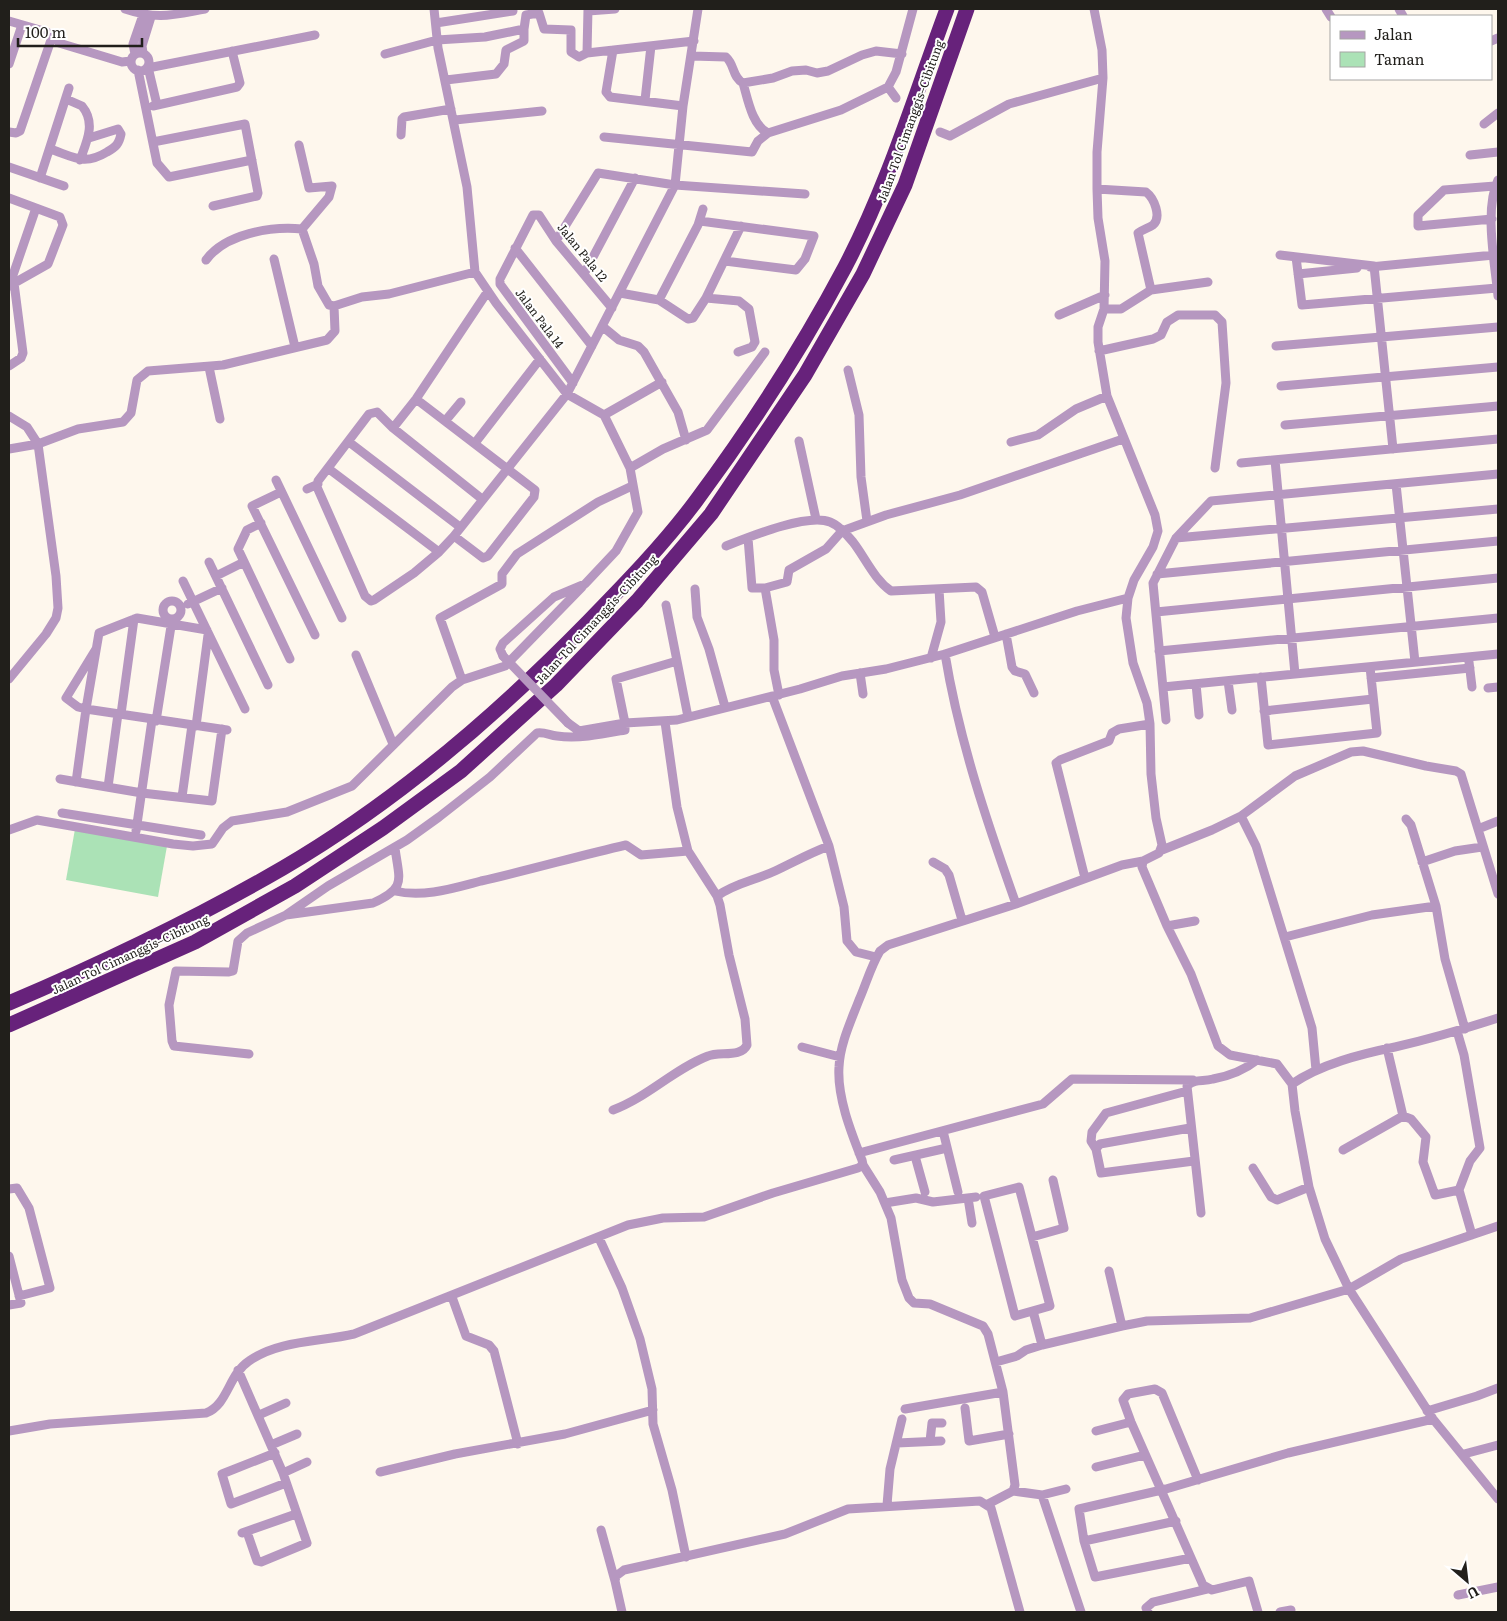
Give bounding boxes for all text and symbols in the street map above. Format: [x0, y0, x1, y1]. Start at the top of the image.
scale bar [18, 15, 141, 47]
legend [1330, 15, 1492, 80]
text: 100 m [25, 20, 66, 43]
text: Jalan [1374, 22, 1413, 45]
street label: Jalan Tol Cimanggis–Cibitung [872, 37, 948, 205]
text: Taman [1374, 47, 1424, 70]
street label: Jalan Pala 12 [554, 219, 612, 285]
street label: Jalan Pala 14 [511, 284, 569, 352]
street label: Jalan Tol Cimanggis–Cibitung [531, 550, 661, 688]
street label: Jalan Tol Cimanggis–Cibitung [48, 909, 212, 998]
north arrow [1442, 1556, 1492, 1606]
text: U [1464, 1582, 1483, 1605]

